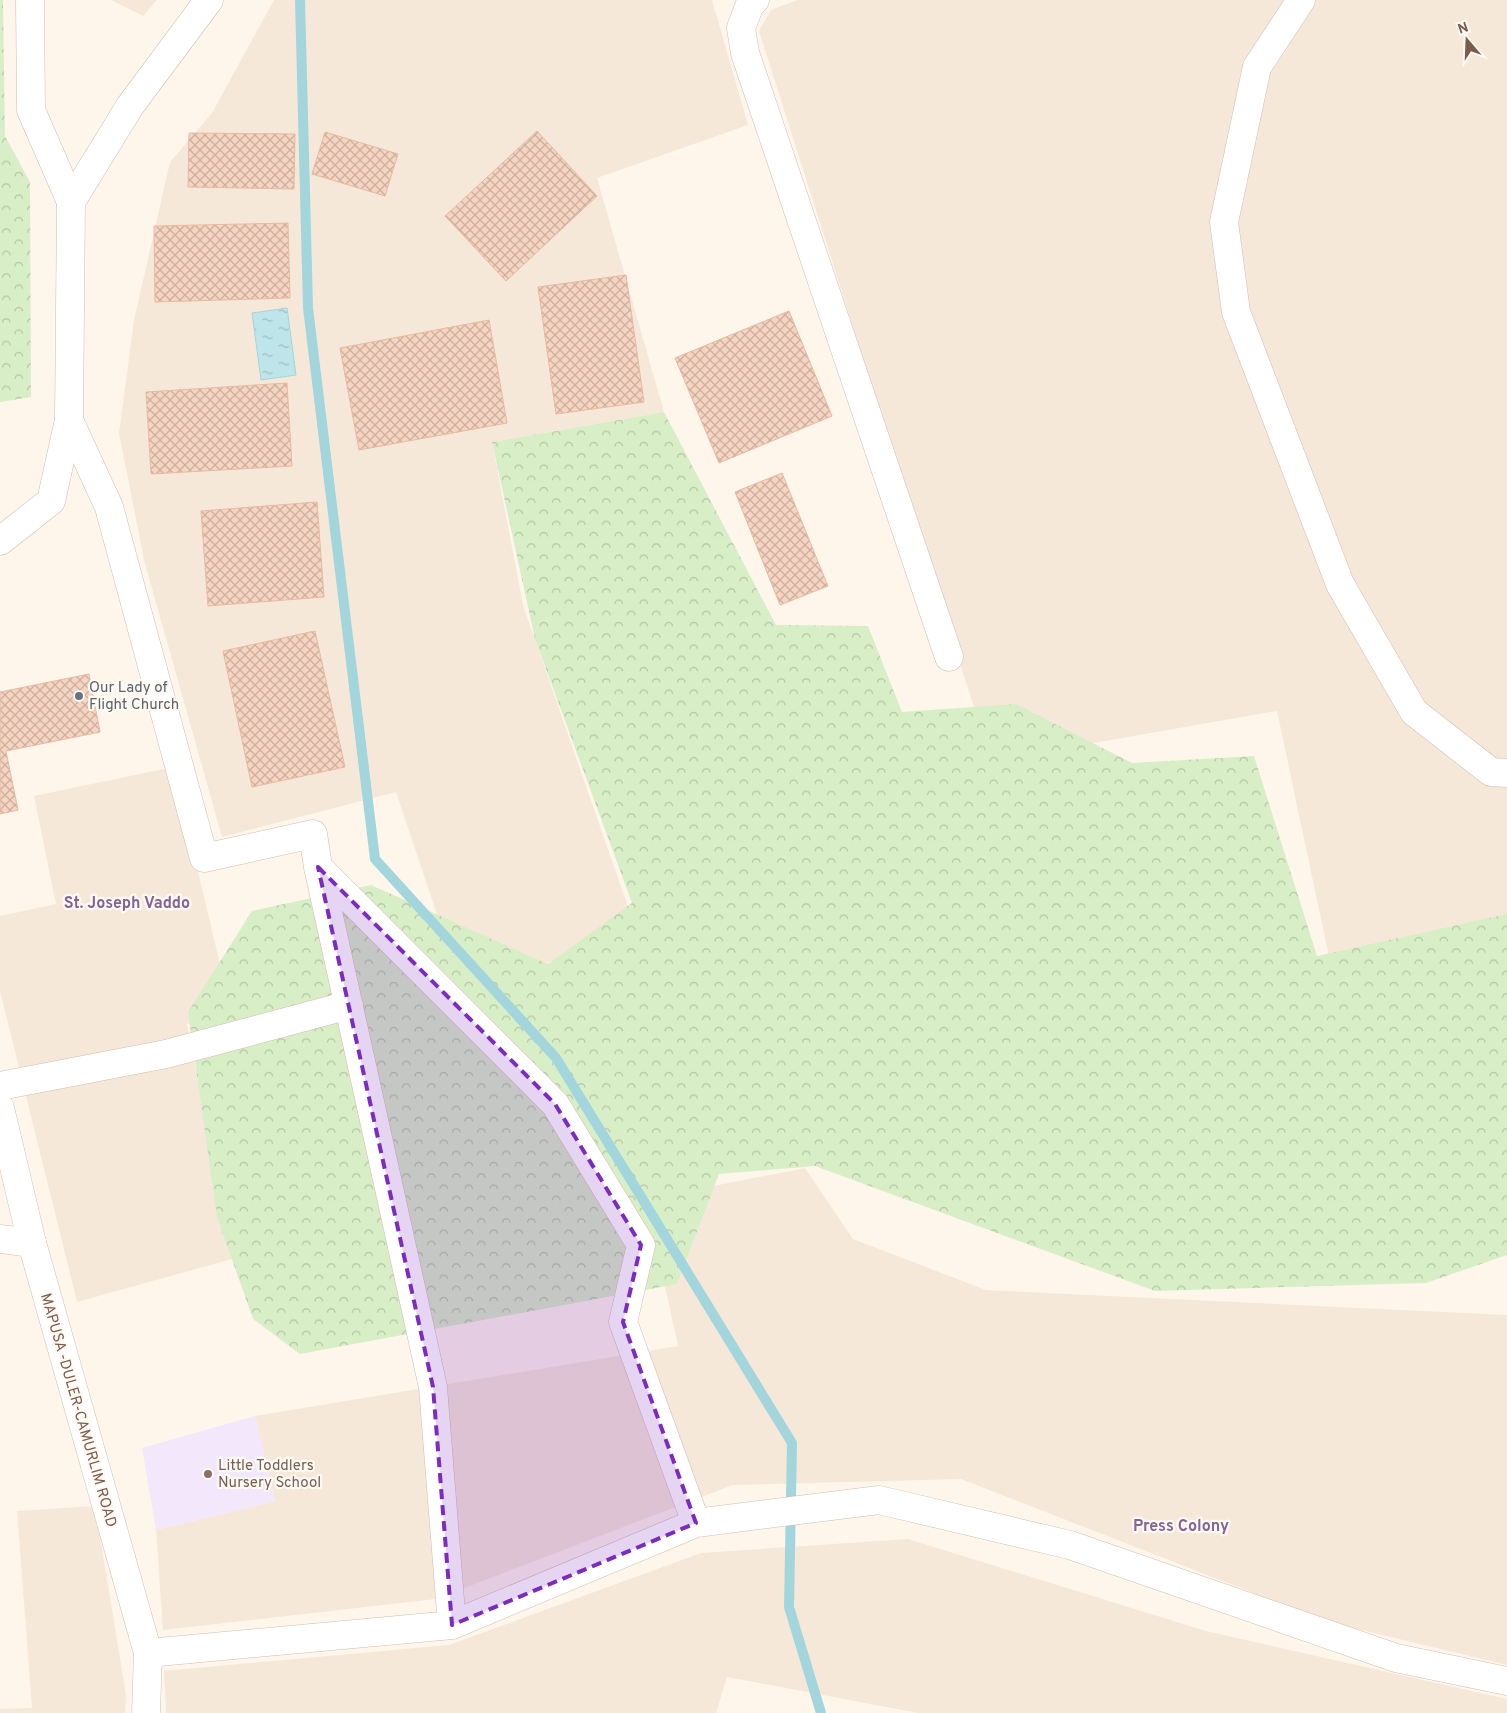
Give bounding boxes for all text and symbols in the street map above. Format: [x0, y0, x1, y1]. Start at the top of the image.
north arrow [1442, 15, 1492, 65]
text: N [1456, 19, 1471, 39]
place label: Our Lady of Flight Church [89, 679, 179, 715]
marker: Our Lady of Flight Church [73, 690, 85, 702]
district label: St. Joseph Vaddo [64, 894, 190, 914]
street label: MAPUSA -DULER-CAMURLIM ROAD [35, 1291, 120, 1530]
place label: Little Toddlers Nursery School [218, 1457, 321, 1493]
marker: Little Toddlers Nursery School [202, 1468, 214, 1480]
district label: Press Colony [1133, 1517, 1229, 1537]

